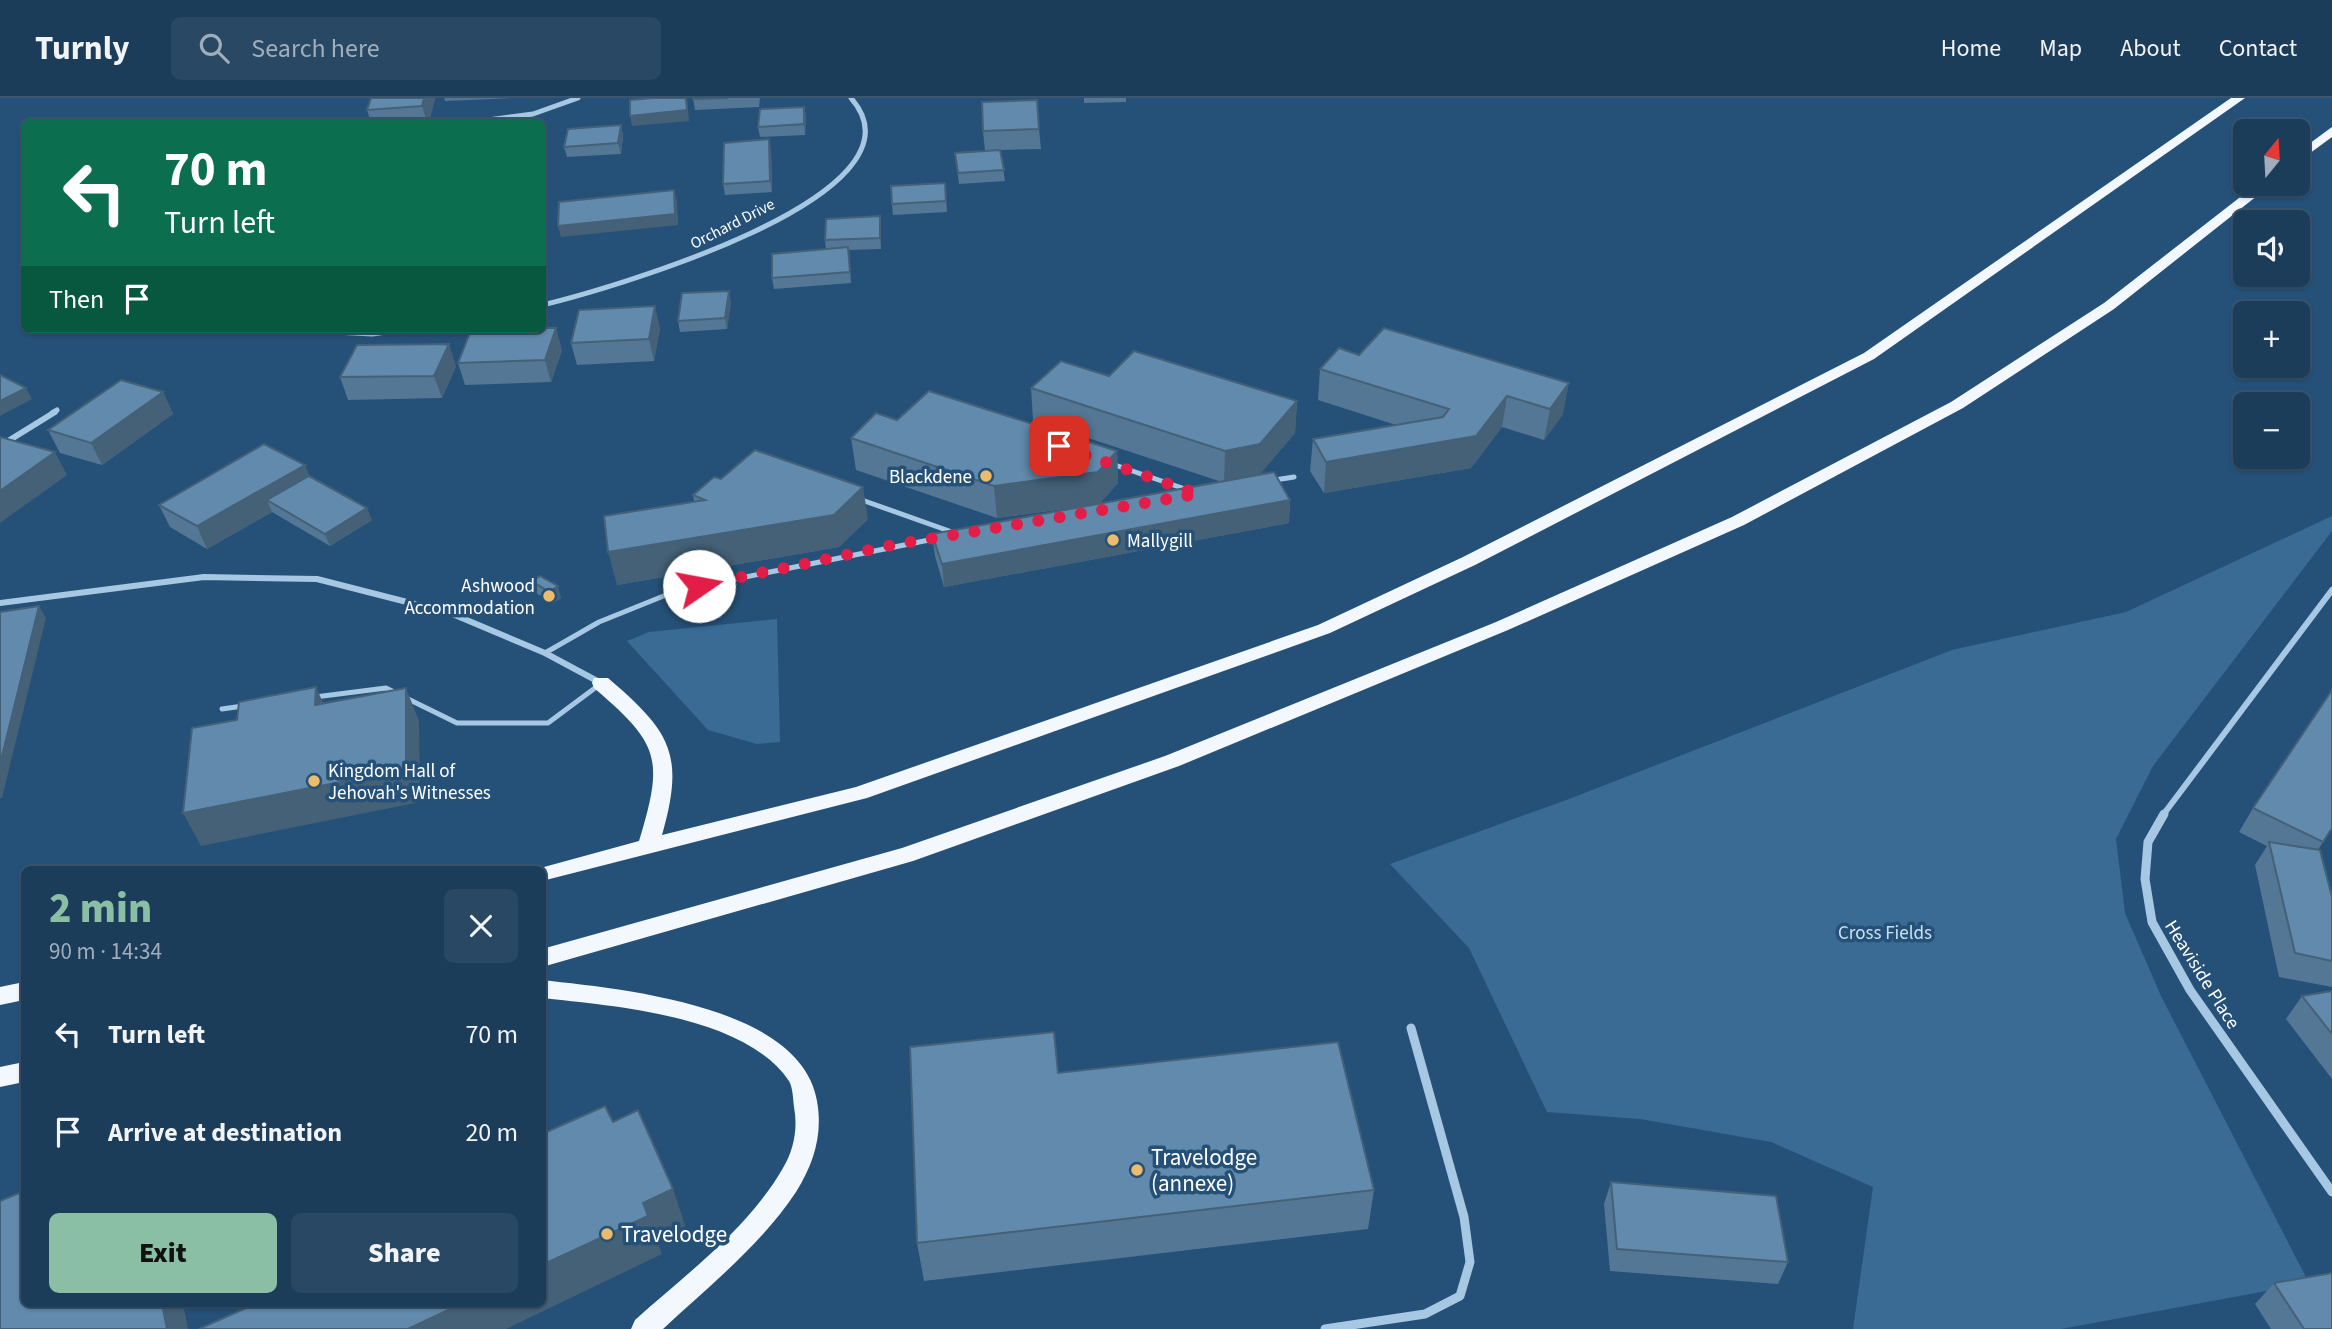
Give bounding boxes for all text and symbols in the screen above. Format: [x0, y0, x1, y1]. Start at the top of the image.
search box [171, 17, 661, 80]
text: Turnly [35, 25, 129, 72]
icon: search [195, 29, 233, 67]
text: Search here [251, 30, 380, 67]
text: Home [1941, 31, 2001, 66]
text: Map [2039, 31, 2082, 66]
text: About [2120, 31, 2181, 66]
text: Contact [2219, 31, 2297, 66]
north arrow [2233, 119, 2310, 196]
map controls [2233, 119, 2310, 469]
text: 70 m [164, 135, 268, 205]
icon: left [49, 147, 140, 238]
street label: Orchard Drive [686, 193, 779, 255]
text: Turn left [164, 200, 275, 246]
button: sound [2233, 210, 2310, 287]
icon: arrive [118, 280, 156, 318]
text: Then [49, 281, 104, 318]
button: + [2233, 301, 2310, 378]
button: − [2233, 392, 2310, 469]
pin [1029, 416, 1089, 476]
icon: arrive [1040, 427, 1078, 465]
place label: Blackdene [889, 464, 972, 491]
marker: Blackdene [978, 468, 994, 484]
place label: Mallygill [1127, 528, 1193, 555]
marker: Mallygill [1105, 532, 1121, 548]
position arrow [662, 549, 736, 623]
place label: Ashwood Accommodation [404, 573, 535, 622]
marker: Ashwood Accommodation [541, 588, 557, 604]
place label: Kingdom Hall of Jehovah's Witnesses [328, 758, 491, 807]
marker: Kingdom Hall of Jehovah's Witnesses [306, 773, 322, 789]
text: 2 min [49, 879, 152, 939]
button: close [444, 889, 518, 963]
street label: Heaviside Place [2157, 915, 2246, 1035]
park label: Cross Fields [1838, 920, 1932, 947]
text: 90 m · 14:34 [49, 935, 162, 968]
icon: left [49, 1015, 87, 1053]
text: Turn left [108, 1016, 205, 1053]
text: 70 m [465, 1016, 518, 1053]
icon: arrive [49, 1113, 87, 1151]
text: Arrive at destination [108, 1114, 342, 1151]
text: 20 m [465, 1114, 518, 1151]
place label: Travelodge (annexe) [1151, 1141, 1257, 1200]
marker: Travelodge (annexe) [1129, 1162, 1145, 1178]
button: Exit [49, 1213, 277, 1293]
button: Share [291, 1213, 518, 1293]
place label: Travelodge [621, 1218, 727, 1251]
marker: Travelodge [599, 1226, 615, 1242]

